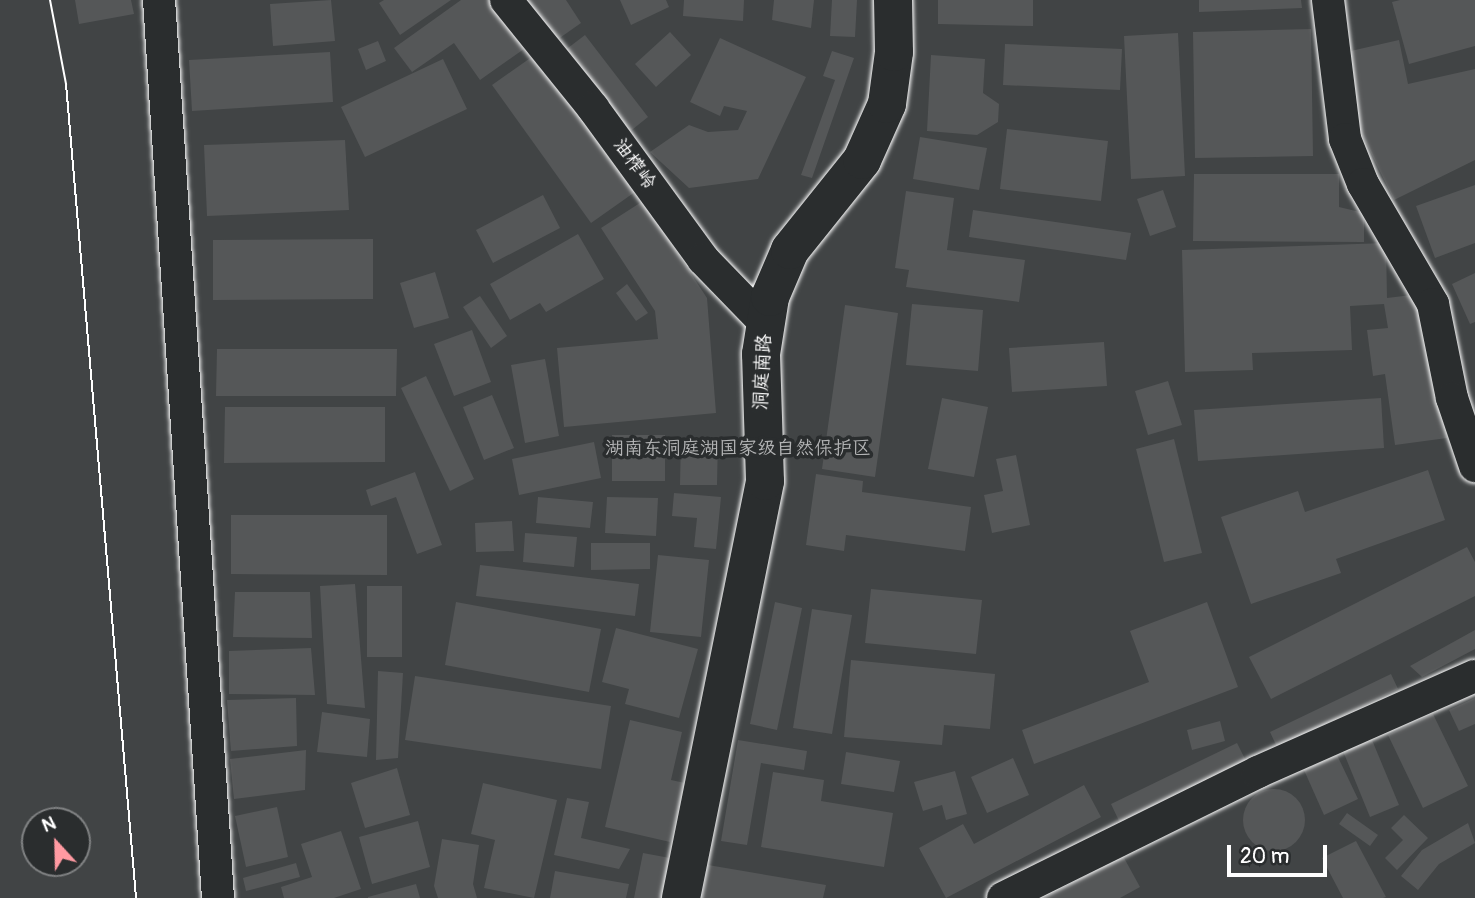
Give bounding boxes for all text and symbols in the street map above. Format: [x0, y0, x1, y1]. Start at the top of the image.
street label: 油榨岭 [608, 134, 660, 194]
street label: 洞庭南路 [750, 333, 776, 411]
park label: 湖南东洞庭湖国家级自然保护区 [605, 438, 871, 460]
north arrow [21, 807, 91, 877]
text: N [38, 811, 59, 838]
scale bar [1230, 832, 1330, 876]
text: 20 m [1240, 843, 1289, 870]

